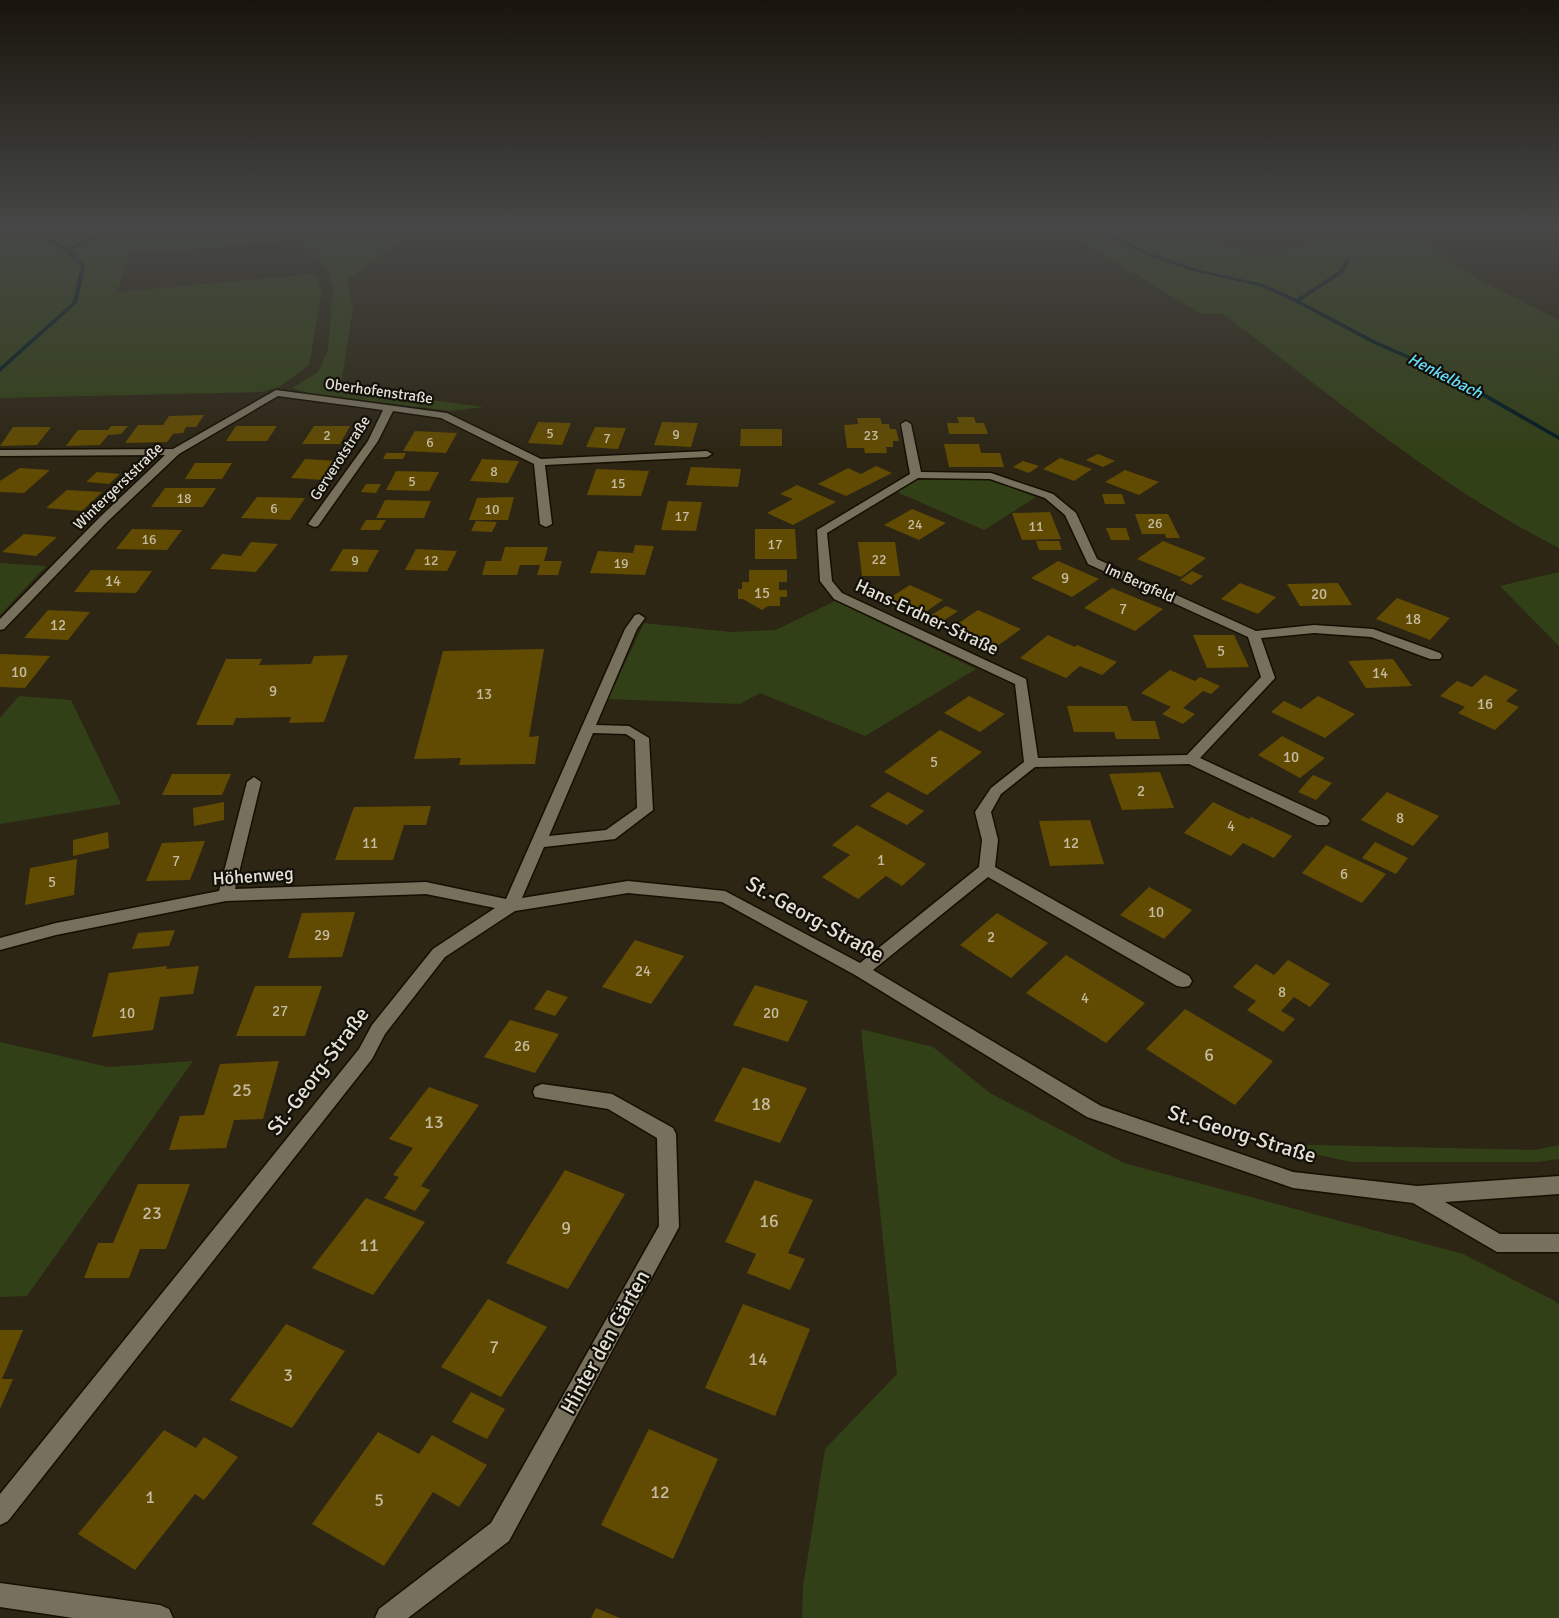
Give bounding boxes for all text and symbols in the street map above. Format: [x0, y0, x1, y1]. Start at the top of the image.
water label: Henkelbach [1405, 349, 1487, 404]
street label: Oberhofenstraße [324, 375, 434, 407]
street label: Gerverotstraße [306, 412, 374, 504]
house number: 5 [546, 425, 554, 442]
house number: 9 [672, 426, 680, 443]
house number: 2 [323, 427, 331, 444]
house number: 23 [863, 427, 879, 444]
house number: 7 [603, 430, 611, 447]
house number: 6 [426, 434, 434, 451]
street label: Wintergerststraße [69, 439, 167, 533]
house number: 8 [490, 463, 498, 480]
house number: 5 [408, 473, 416, 490]
house number: 15 [610, 475, 626, 492]
house number: 18 [176, 490, 192, 507]
house number: 6 [270, 500, 278, 517]
house number: 10 [484, 501, 500, 518]
house number: 17 [674, 508, 690, 525]
house number: 26 [1147, 515, 1163, 532]
house number: 24 [907, 516, 923, 533]
house number: 11 [1028, 518, 1044, 535]
house number: 16 [141, 531, 157, 548]
house number: 17 [767, 536, 783, 553]
house number: 22 [871, 551, 887, 568]
house number: 9 [351, 552, 359, 569]
house number: 12 [423, 552, 439, 569]
house number: 19 [613, 555, 629, 572]
street label: Im Bergfeld [1102, 560, 1178, 606]
house number: 9 [1061, 569, 1069, 587]
house number: 14 [105, 572, 121, 590]
street label: Hans-Erdner-Straße [852, 574, 1002, 660]
house number: 15 [754, 584, 770, 602]
house number: 20 [1311, 585, 1327, 603]
house number: 7 [1119, 600, 1127, 618]
house number: 18 [1405, 610, 1421, 628]
house number: 12 [50, 616, 66, 634]
house number: 5 [1217, 642, 1225, 660]
house number: 10 [11, 663, 27, 681]
house number: 14 [1372, 664, 1388, 682]
house number: 9 [269, 682, 277, 700]
house number: 13 [476, 685, 492, 703]
house number: 16 [1477, 695, 1493, 713]
house number: 10 [1283, 748, 1299, 766]
house number: 5 [930, 753, 938, 771]
house number: 2 [1137, 782, 1145, 800]
house number: 8 [1396, 809, 1404, 827]
house number: 4 [1227, 817, 1235, 835]
house number: 11 [362, 834, 378, 852]
house number: 12 [1063, 834, 1079, 852]
house number: 1 [877, 851, 885, 869]
house number: 7 [172, 852, 180, 870]
street label: Höhenweg [212, 862, 294, 890]
house number: 6 [1340, 865, 1348, 883]
street label: St.-Georg-Straße [741, 870, 889, 968]
house number: 5 [48, 873, 56, 891]
house number: 10 [1148, 903, 1164, 921]
house number: 29 [314, 926, 330, 944]
house number: 2 [987, 928, 995, 946]
house number: 24 [635, 962, 651, 980]
house number: 8 [1278, 983, 1286, 1001]
house number: 4 [1081, 989, 1089, 1007]
street label: St.-Georg-Straße [261, 1002, 375, 1140]
house number: 27 [272, 1002, 288, 1020]
house number: 10 [119, 1004, 135, 1022]
house number: 20 [763, 1004, 779, 1022]
house number: 26 [514, 1037, 530, 1055]
house number: 6 [1204, 1044, 1214, 1066]
house number: 25 [232, 1079, 252, 1101]
house number: 18 [751, 1093, 771, 1115]
street label: St.-Georg-Straße [1165, 1099, 1319, 1169]
house number: 13 [424, 1111, 444, 1133]
house number: 23 [142, 1202, 162, 1224]
house number: 16 [759, 1210, 779, 1232]
house number: 9 [561, 1217, 571, 1239]
house number: 11 [359, 1234, 379, 1256]
street label: Hinter den Gärten [555, 1266, 655, 1418]
house number: 7 [489, 1336, 499, 1358]
house number: 14 [748, 1348, 768, 1370]
house number: 3 [283, 1364, 293, 1386]
house number: 12 [650, 1481, 670, 1503]
house number: 1 [145, 1486, 155, 1508]
house number: 5 [374, 1489, 384, 1511]

